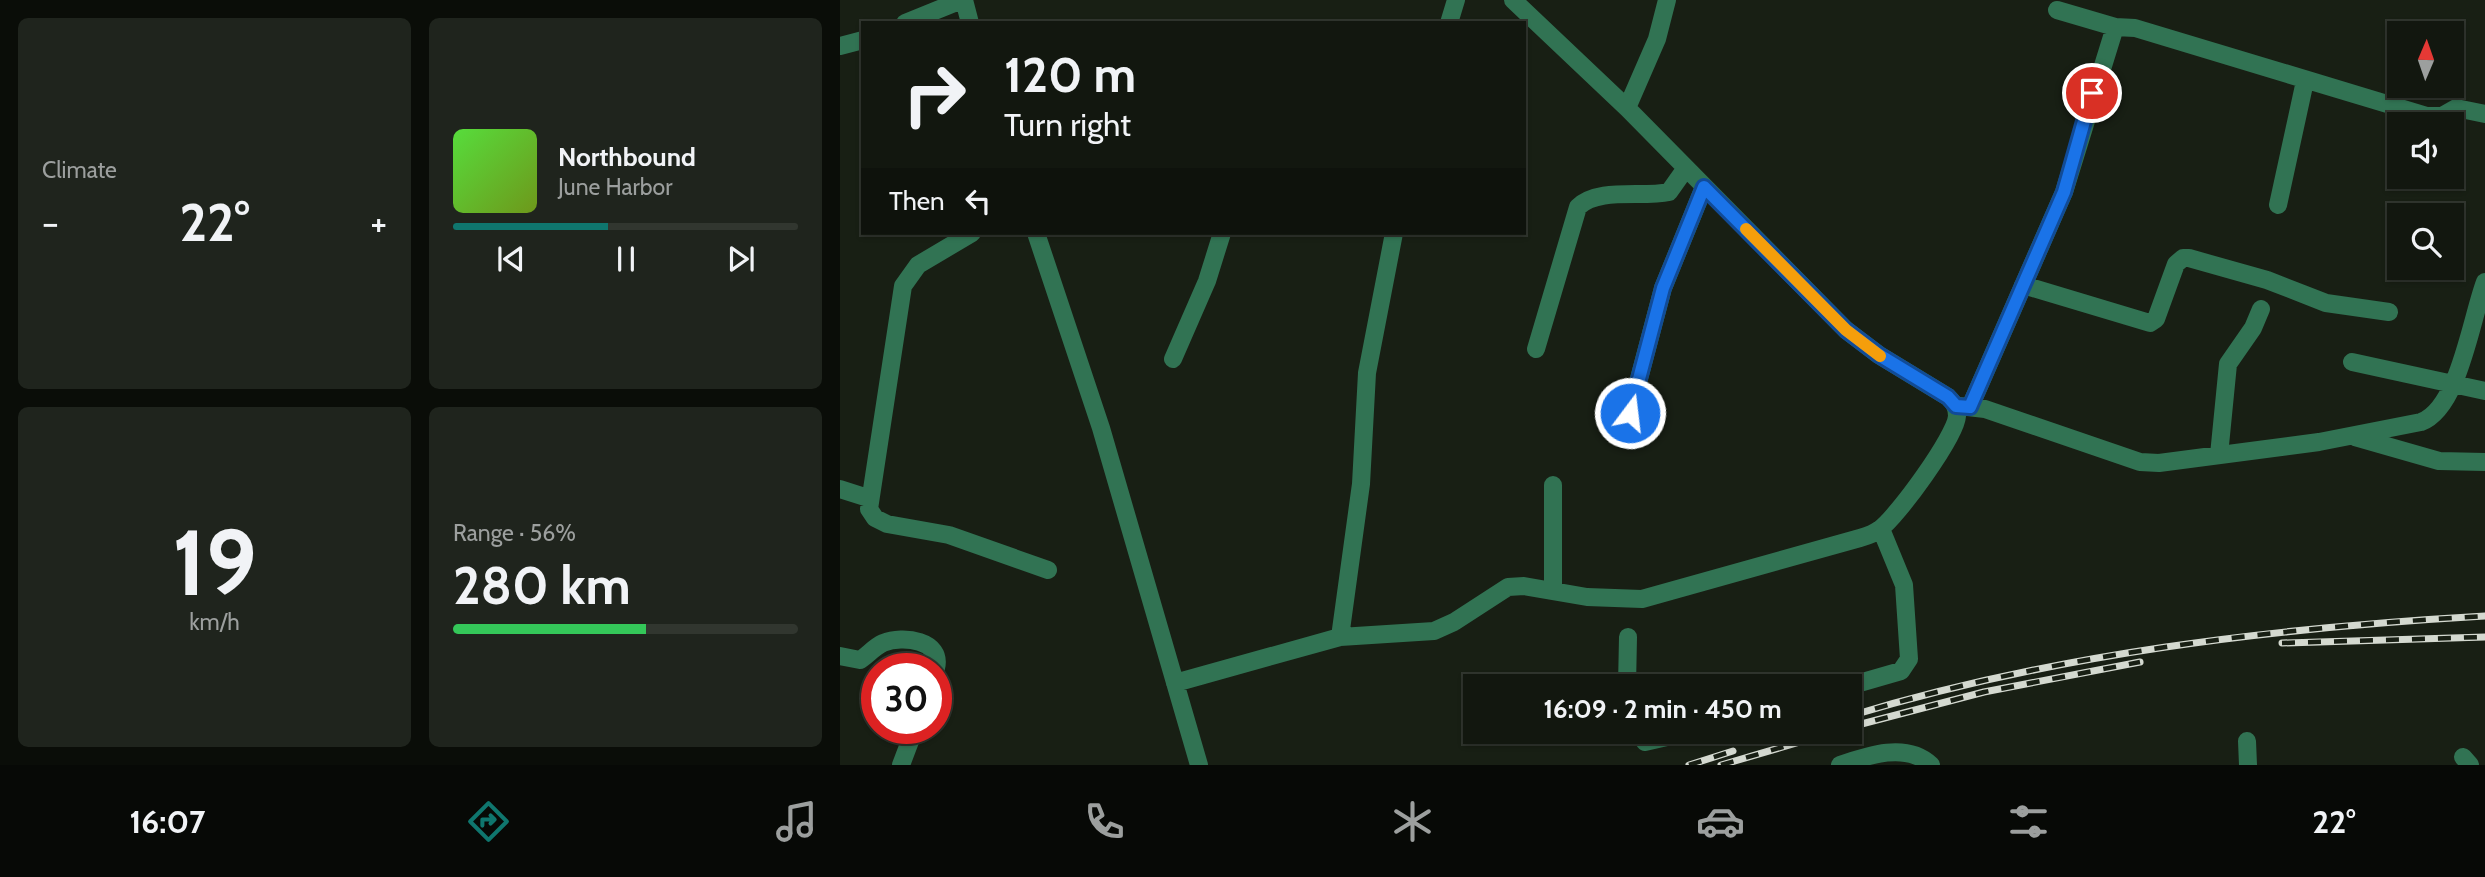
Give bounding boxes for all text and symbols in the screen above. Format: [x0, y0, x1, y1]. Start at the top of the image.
north arrow [2387, 21, 2464, 98]
map controls [2387, 21, 2464, 280]
text: 120 m [1004, 45, 1136, 104]
icon: right [889, 49, 980, 140]
pin [2062, 63, 2122, 123]
icon: arrive [2073, 74, 2111, 112]
text: Turn right [1004, 105, 1131, 144]
button: sound [2387, 112, 2464, 189]
text: Northbound [558, 141, 696, 173]
text: Climate [42, 156, 117, 184]
text: June Harbor [558, 173, 672, 201]
icon: left [959, 182, 997, 220]
text: Then [889, 185, 945, 217]
text: 22° [179, 191, 250, 254]
text: − [42, 199, 59, 246]
text: + [370, 199, 387, 246]
button: search [2387, 203, 2464, 280]
icon: previous [492, 240, 530, 278]
icon: pause [607, 240, 645, 278]
icon: next [722, 240, 760, 278]
position arrow [1593, 376, 1667, 450]
text: 19 [172, 507, 257, 618]
text: Range · 56% [453, 519, 576, 547]
text: 280 km [453, 554, 631, 617]
text: km/h [189, 608, 240, 636]
speed limit sign: 30 [861, 653, 952, 744]
text: 16:09 · 2 min · 450 m [1543, 693, 1782, 725]
icon: directions [464, 797, 513, 846]
icon: music [772, 797, 821, 846]
icon: phone [1080, 797, 1129, 846]
icon: climate [1388, 797, 1437, 846]
icon: car [1696, 797, 1745, 846]
icon: filters [2004, 797, 2053, 846]
text: 16:07 [130, 802, 205, 841]
text: 22° [2312, 802, 2355, 841]

